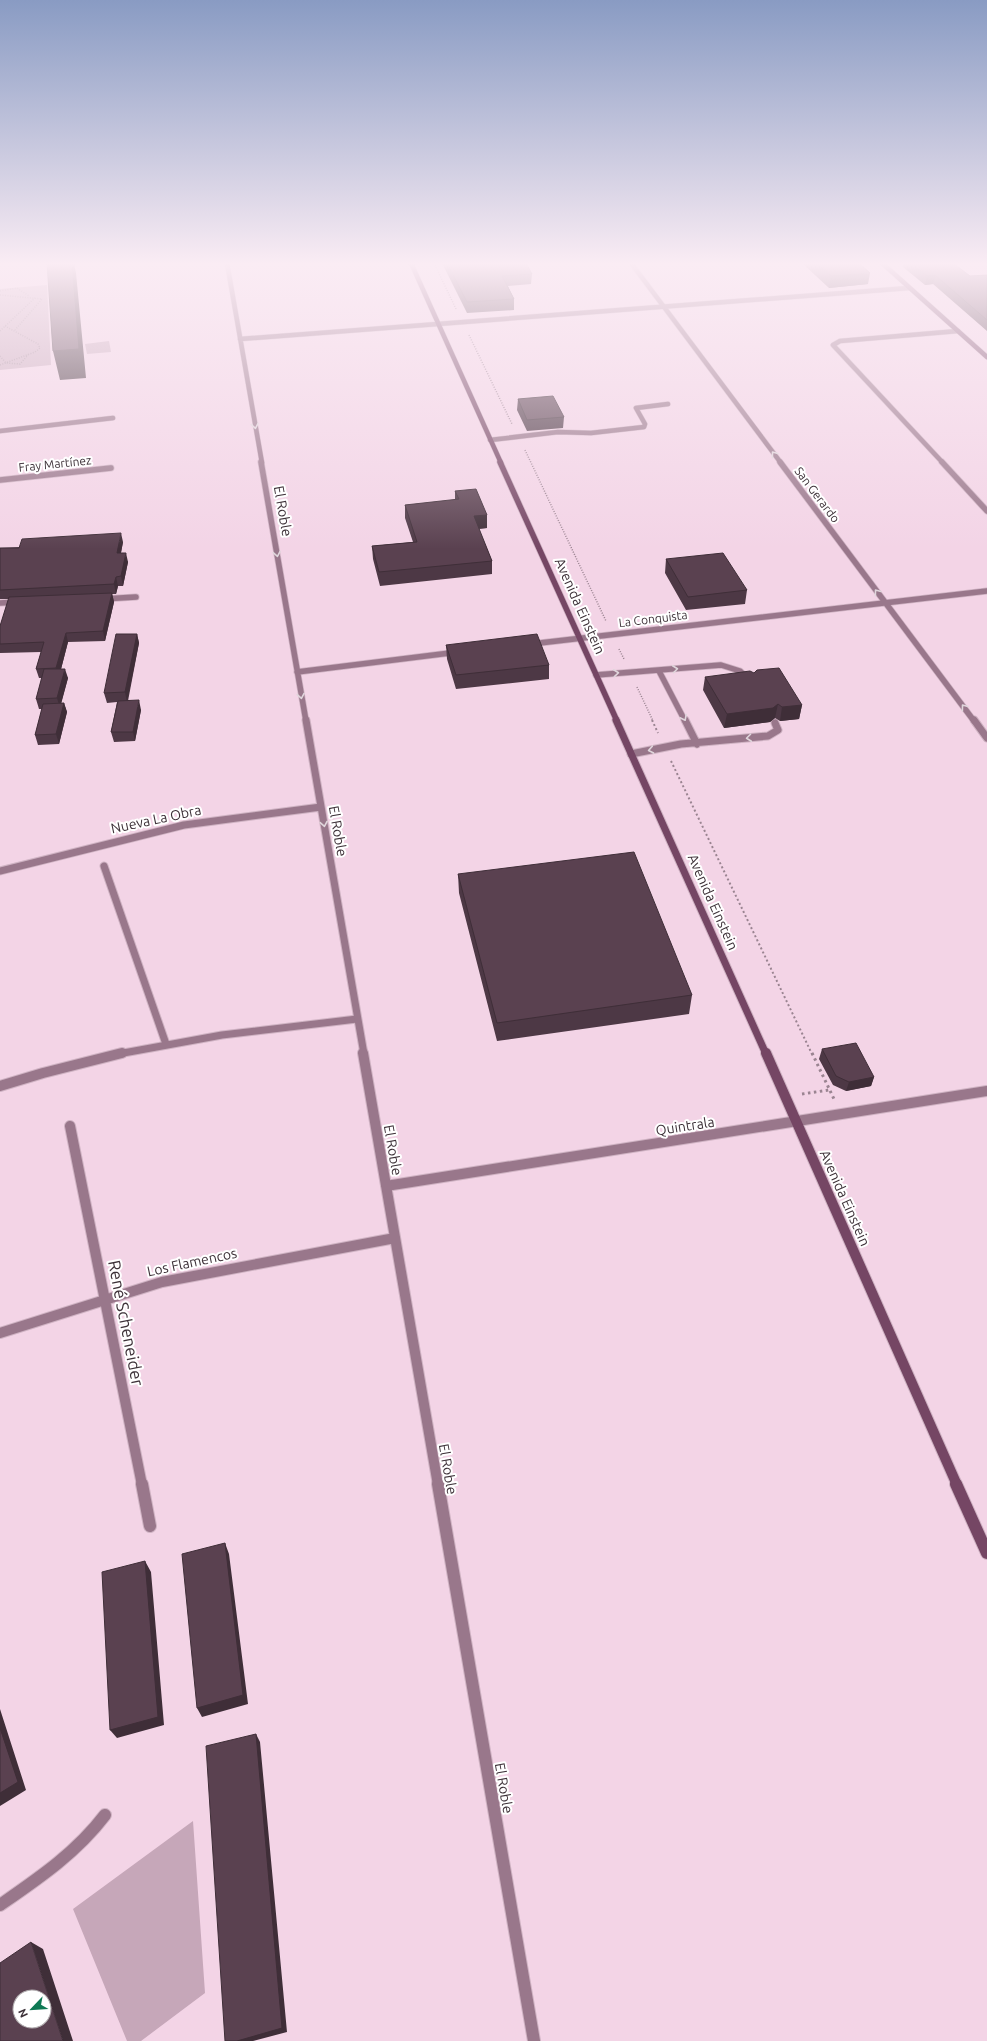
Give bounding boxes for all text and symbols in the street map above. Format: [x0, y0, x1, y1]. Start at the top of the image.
one-way arrow [250, 423, 259, 429]
one-way arrow [772, 452, 779, 459]
street label: Fray Martínez [18, 453, 92, 474]
street label: San Gerardo [792, 464, 842, 525]
street label: El Roble [271, 484, 295, 538]
one-way arrow [272, 551, 281, 557]
street label: Avenida Einstein [552, 556, 608, 656]
one-way arrow [874, 589, 882, 596]
street label: La Conquista [618, 608, 688, 629]
one-way arrow [672, 665, 678, 674]
one-way arrow [613, 668, 619, 677]
one-way arrow [297, 693, 305, 699]
one-way arrow [961, 705, 968, 712]
one-way arrow [679, 714, 686, 721]
one-way arrow [746, 733, 752, 742]
one-way arrow [648, 745, 654, 753]
street label: Nueva La Obra [109, 802, 203, 836]
street label: El Roble [326, 804, 350, 858]
one-way arrow [319, 821, 328, 827]
street label: Avenida Einstein [685, 852, 741, 952]
street label: Quintrala [655, 1113, 715, 1139]
street label: El Roble [381, 1123, 405, 1177]
street label: Avenida Einstein [817, 1148, 873, 1248]
street label: Los Flamencos [146, 1245, 238, 1279]
street label: René Scheneider [105, 1258, 148, 1388]
street label: El Roble [436, 1442, 460, 1496]
street label: El Roble [492, 1761, 516, 1815]
north arrow [12, 1989, 52, 2029]
text: N [16, 2007, 30, 2019]

